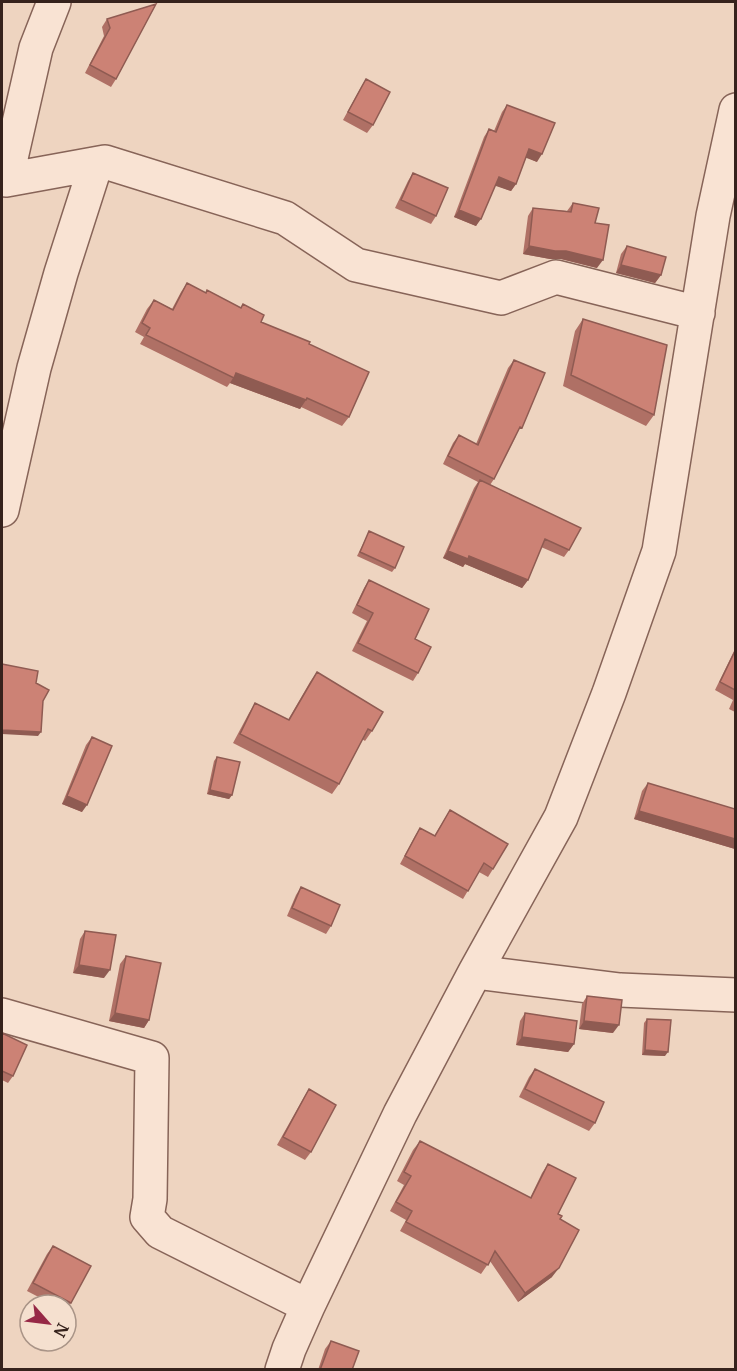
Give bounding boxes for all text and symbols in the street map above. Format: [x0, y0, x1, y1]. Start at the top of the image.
north arrow [18, 1293, 78, 1353]
text: N [49, 1320, 73, 1341]

